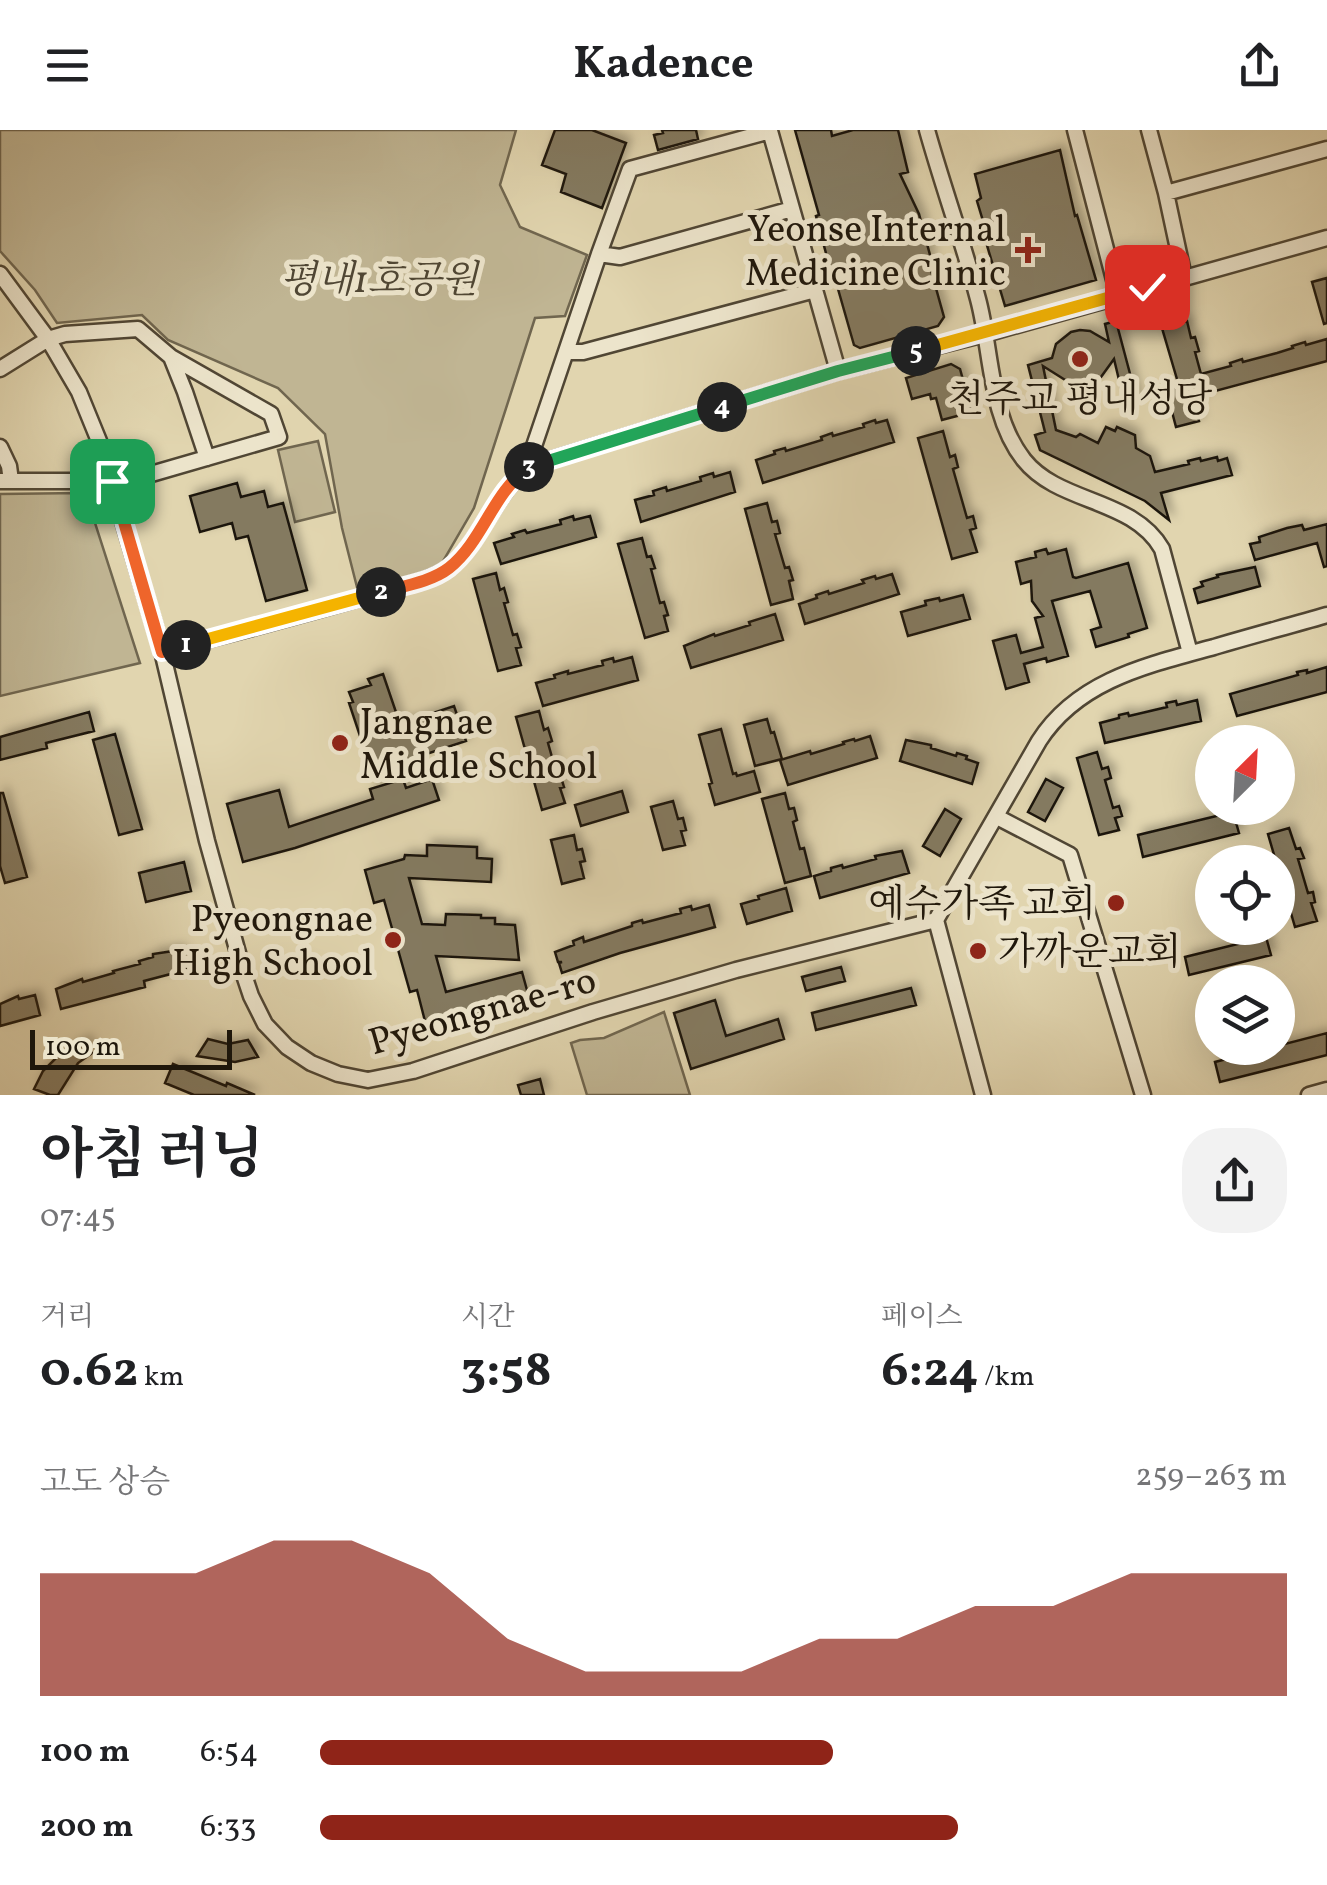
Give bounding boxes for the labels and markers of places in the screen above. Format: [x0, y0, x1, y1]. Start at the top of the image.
place label: Yeonse Internal Medicine Clinic [745, 205, 1006, 302]
marker: Yeonse Internal Medicine Clinic [1015, 237, 1041, 263]
pin [1105, 245, 1190, 330]
pin: 5 [891, 326, 941, 376]
marker: 천주교 평내성당 [1069, 348, 1091, 370]
place label: 천주교 평내성당 [948, 375, 1213, 428]
pin: 4 [697, 382, 747, 432]
pin [70, 439, 155, 524]
pin: 3 [504, 442, 554, 492]
pin: 2 [356, 567, 406, 617]
pin: 1 [161, 620, 211, 670]
place label: Jangnae Middle School [360, 698, 598, 795]
marker: Jangnae Middle School [329, 732, 351, 754]
place label: 예수가족 교회 [868, 880, 1096, 933]
marker: 예수가족 교회 [1105, 892, 1127, 914]
place label: Pyeongnae High School [172, 895, 373, 992]
place label: 가까운교회 [998, 928, 1182, 981]
marker: Pyeongnae High School [382, 929, 404, 951]
marker: 가까운교회 [967, 940, 989, 962]

